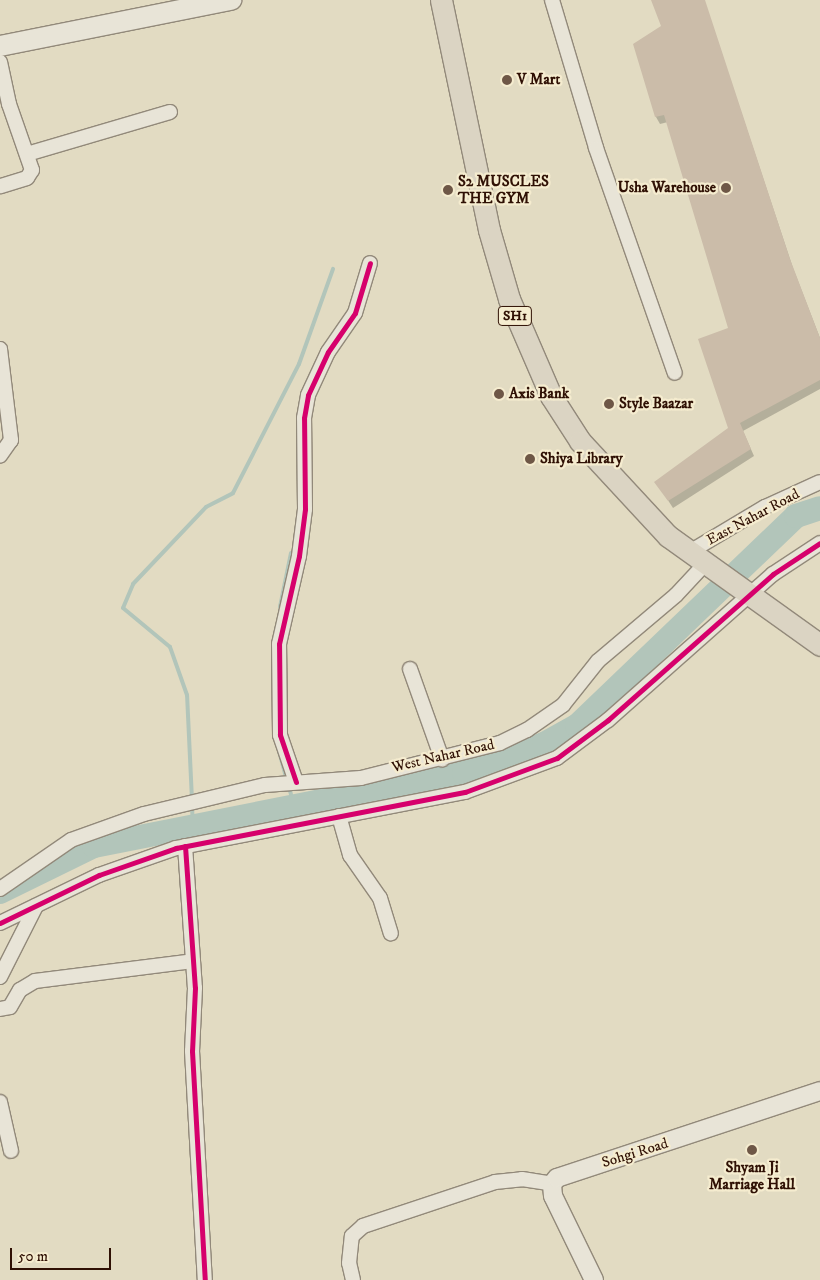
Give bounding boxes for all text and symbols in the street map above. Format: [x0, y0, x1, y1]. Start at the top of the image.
place label: V Mart [517, 71, 560, 89]
marker: V Mart [501, 74, 513, 86]
place label: S2 MUSCLES THE GYM [458, 172, 549, 207]
place label: Usha Warehouse [618, 179, 716, 197]
marker: Usha Warehouse [720, 182, 732, 194]
marker: S2 MUSCLES THE GYM [442, 184, 454, 196]
road number: SH1 [498, 304, 532, 328]
place label: Axis Bank [509, 385, 569, 403]
marker: Axis Bank [493, 388, 505, 400]
place label: Style Baazar [619, 395, 693, 413]
marker: Style Baazar [603, 398, 615, 410]
place label: Shiya Library [540, 450, 623, 468]
marker: Shiya Library [524, 453, 536, 465]
street label: East Nahar Road [704, 485, 802, 549]
street label: West Nahar Road [390, 735, 496, 777]
street label: Sohgi Road [600, 1134, 670, 1172]
marker: Shyam Ji Marriage Hall [746, 1144, 758, 1156]
place label: Shyam Ji Marriage Hall [709, 1158, 795, 1193]
scale bar [12, 1238, 114, 1270]
text: 50 m [18, 1247, 48, 1266]

